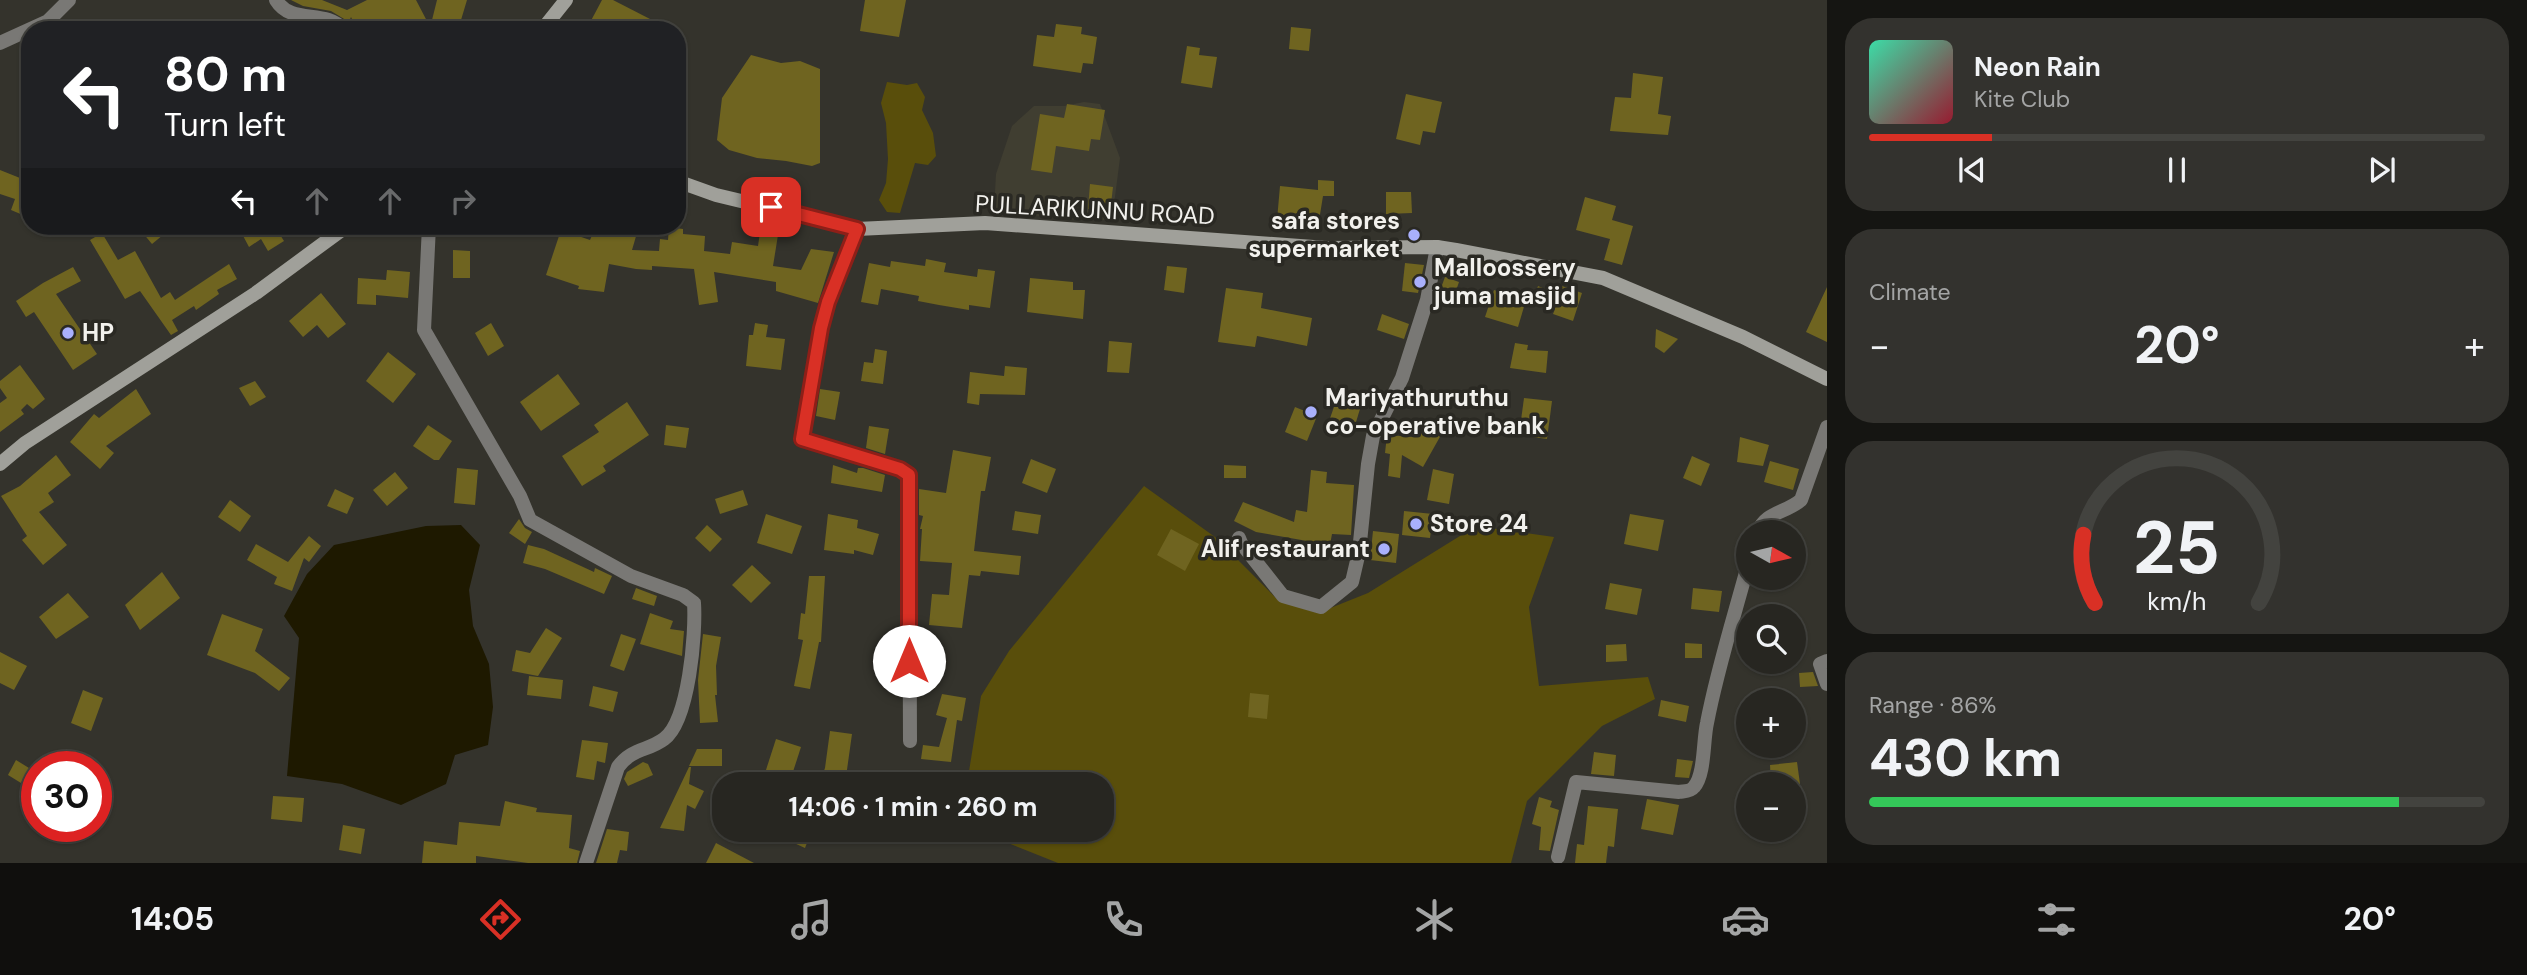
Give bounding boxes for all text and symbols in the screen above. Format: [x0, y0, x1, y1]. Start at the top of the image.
text: 80 m [164, 42, 287, 106]
icon: left [49, 49, 140, 140]
text: Neon Rain [1974, 50, 2101, 84]
text: Kite Club [1974, 84, 2070, 114]
text: Turn left [164, 104, 286, 146]
icon: previous [1953, 151, 1991, 189]
icon: pause [2158, 151, 2196, 189]
icon: next [2363, 151, 2401, 189]
pin [741, 177, 801, 237]
icon: left [225, 182, 263, 220]
icon: ahead [298, 182, 336, 220]
icon: ahead [371, 182, 409, 220]
icon: right [444, 182, 482, 220]
icon: arrive [752, 188, 790, 226]
street label: PULLARIKUNNU ROAD [974, 188, 1216, 231]
place label: safa stores supermarket [1248, 205, 1400, 264]
marker: safa stores supermarket [1406, 227, 1422, 243]
place label: Malloossery juma masjid [1433, 252, 1576, 311]
marker: Malloossery juma masjid [1412, 274, 1428, 290]
text: Climate [1869, 277, 1951, 307]
text: 20° [2134, 311, 2220, 379]
place label: HP [82, 317, 114, 348]
text: − [1869, 321, 1890, 371]
text: + [2464, 321, 2485, 371]
marker: HP [60, 325, 76, 341]
place label: Mariyathuruthu co-operative bank [1325, 382, 1545, 441]
marker: Mariyathuruthu co-operative bank [1303, 404, 1319, 420]
text: 25 [2133, 502, 2221, 597]
place label: Store 24 [1430, 508, 1528, 539]
marker: Store 24 [1408, 516, 1424, 532]
north arrow [1736, 520, 1806, 590]
map controls [1736, 520, 1806, 842]
place label: Alif restaurant [1201, 533, 1370, 564]
marker: Alif restaurant [1376, 541, 1392, 557]
text: km/h [2147, 585, 2207, 618]
button: search [1736, 604, 1806, 674]
position arrow [872, 624, 946, 698]
button: + [1736, 688, 1806, 758]
text: Range · 86% [1869, 690, 1996, 720]
text: 430 km [1869, 724, 2062, 792]
speed limit sign: 30 [21, 751, 112, 842]
button: − [1736, 772, 1806, 842]
text: 14:06 · 1 min · 260 m [789, 790, 1037, 824]
icon: directions [476, 895, 525, 944]
icon: music [787, 895, 836, 944]
icon: phone [1099, 895, 1148, 944]
icon: climate [1410, 895, 1459, 944]
icon: car [1721, 895, 1770, 944]
icon: filters [2032, 895, 2081, 944]
text: 14:05 [131, 898, 214, 940]
text: 20° [2343, 898, 2396, 940]

